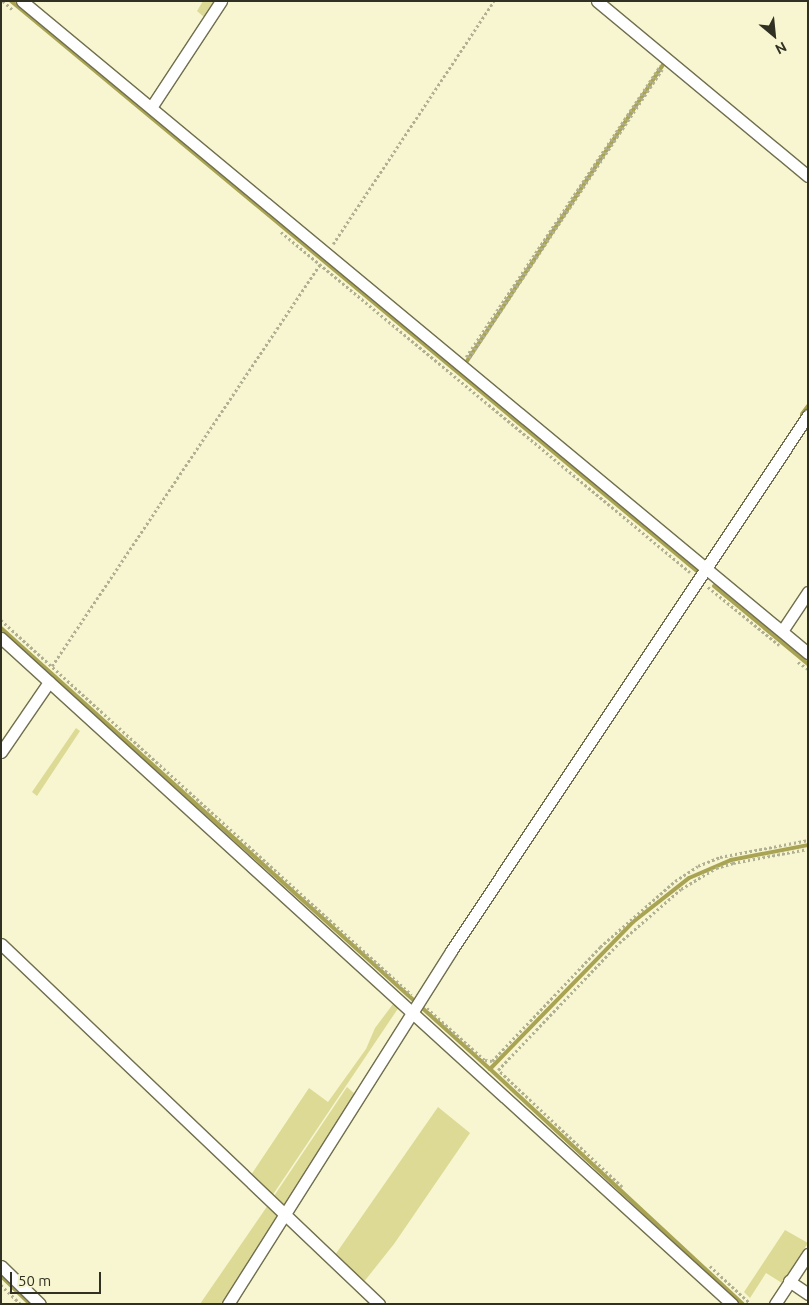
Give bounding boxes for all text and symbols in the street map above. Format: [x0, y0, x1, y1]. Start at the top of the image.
north arrow [749, 10, 799, 60]
text: N [773, 39, 789, 58]
scale bar [12, 1262, 104, 1294]
text: 50 m [18, 1272, 51, 1289]

